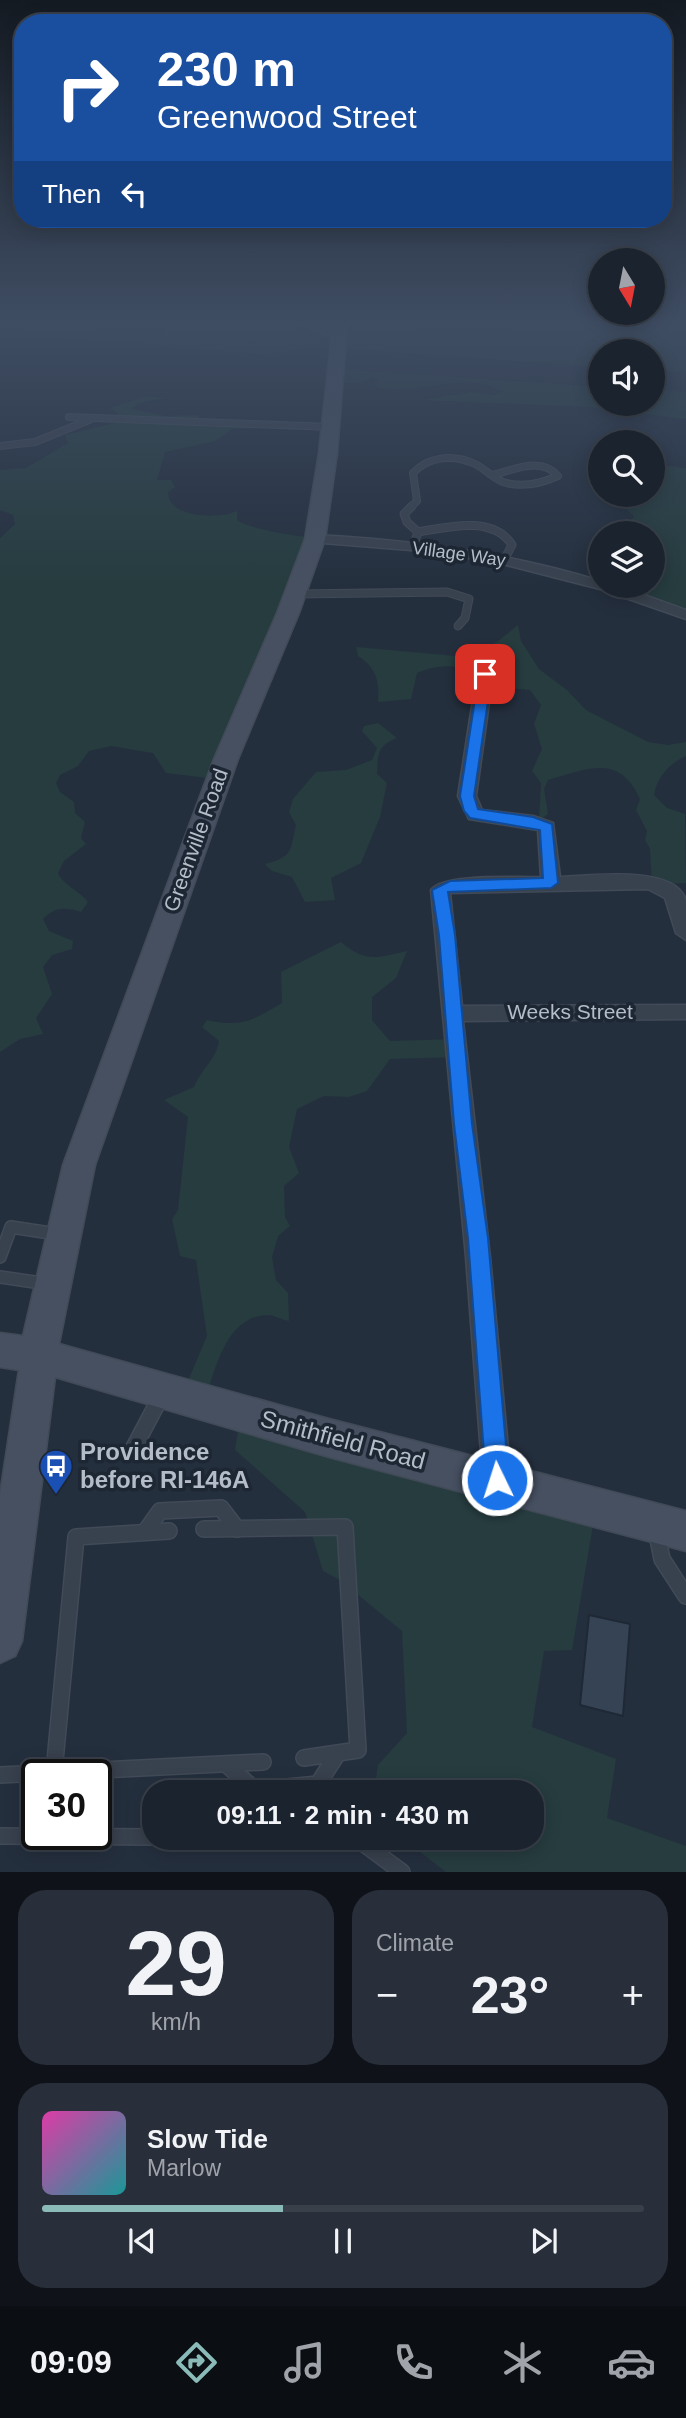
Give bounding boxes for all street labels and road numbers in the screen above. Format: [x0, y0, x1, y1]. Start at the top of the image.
street label: Village Way [411, 538, 507, 570]
street label: Greenville Road [159, 765, 232, 915]
street label: Weeks Street [507, 1000, 633, 1023]
street label: Smithfield Road [258, 1405, 428, 1474]

